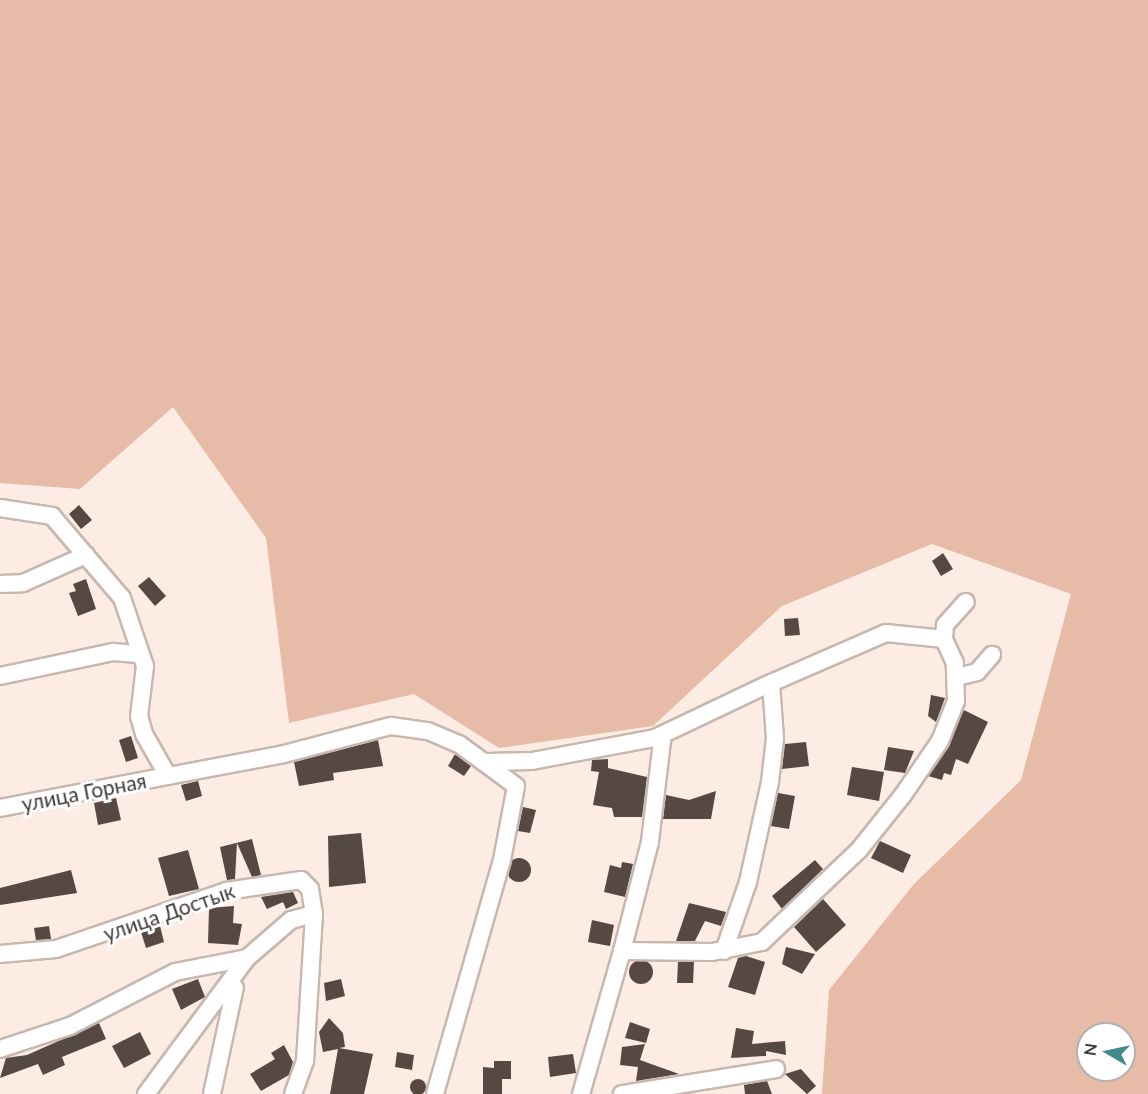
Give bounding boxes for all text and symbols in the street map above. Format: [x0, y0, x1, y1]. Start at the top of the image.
street label: улица Горная [19, 768, 149, 816]
street label: улица Достык [100, 878, 238, 946]
north arrow [1076, 1022, 1136, 1082]
text: N [1079, 1042, 1100, 1057]

